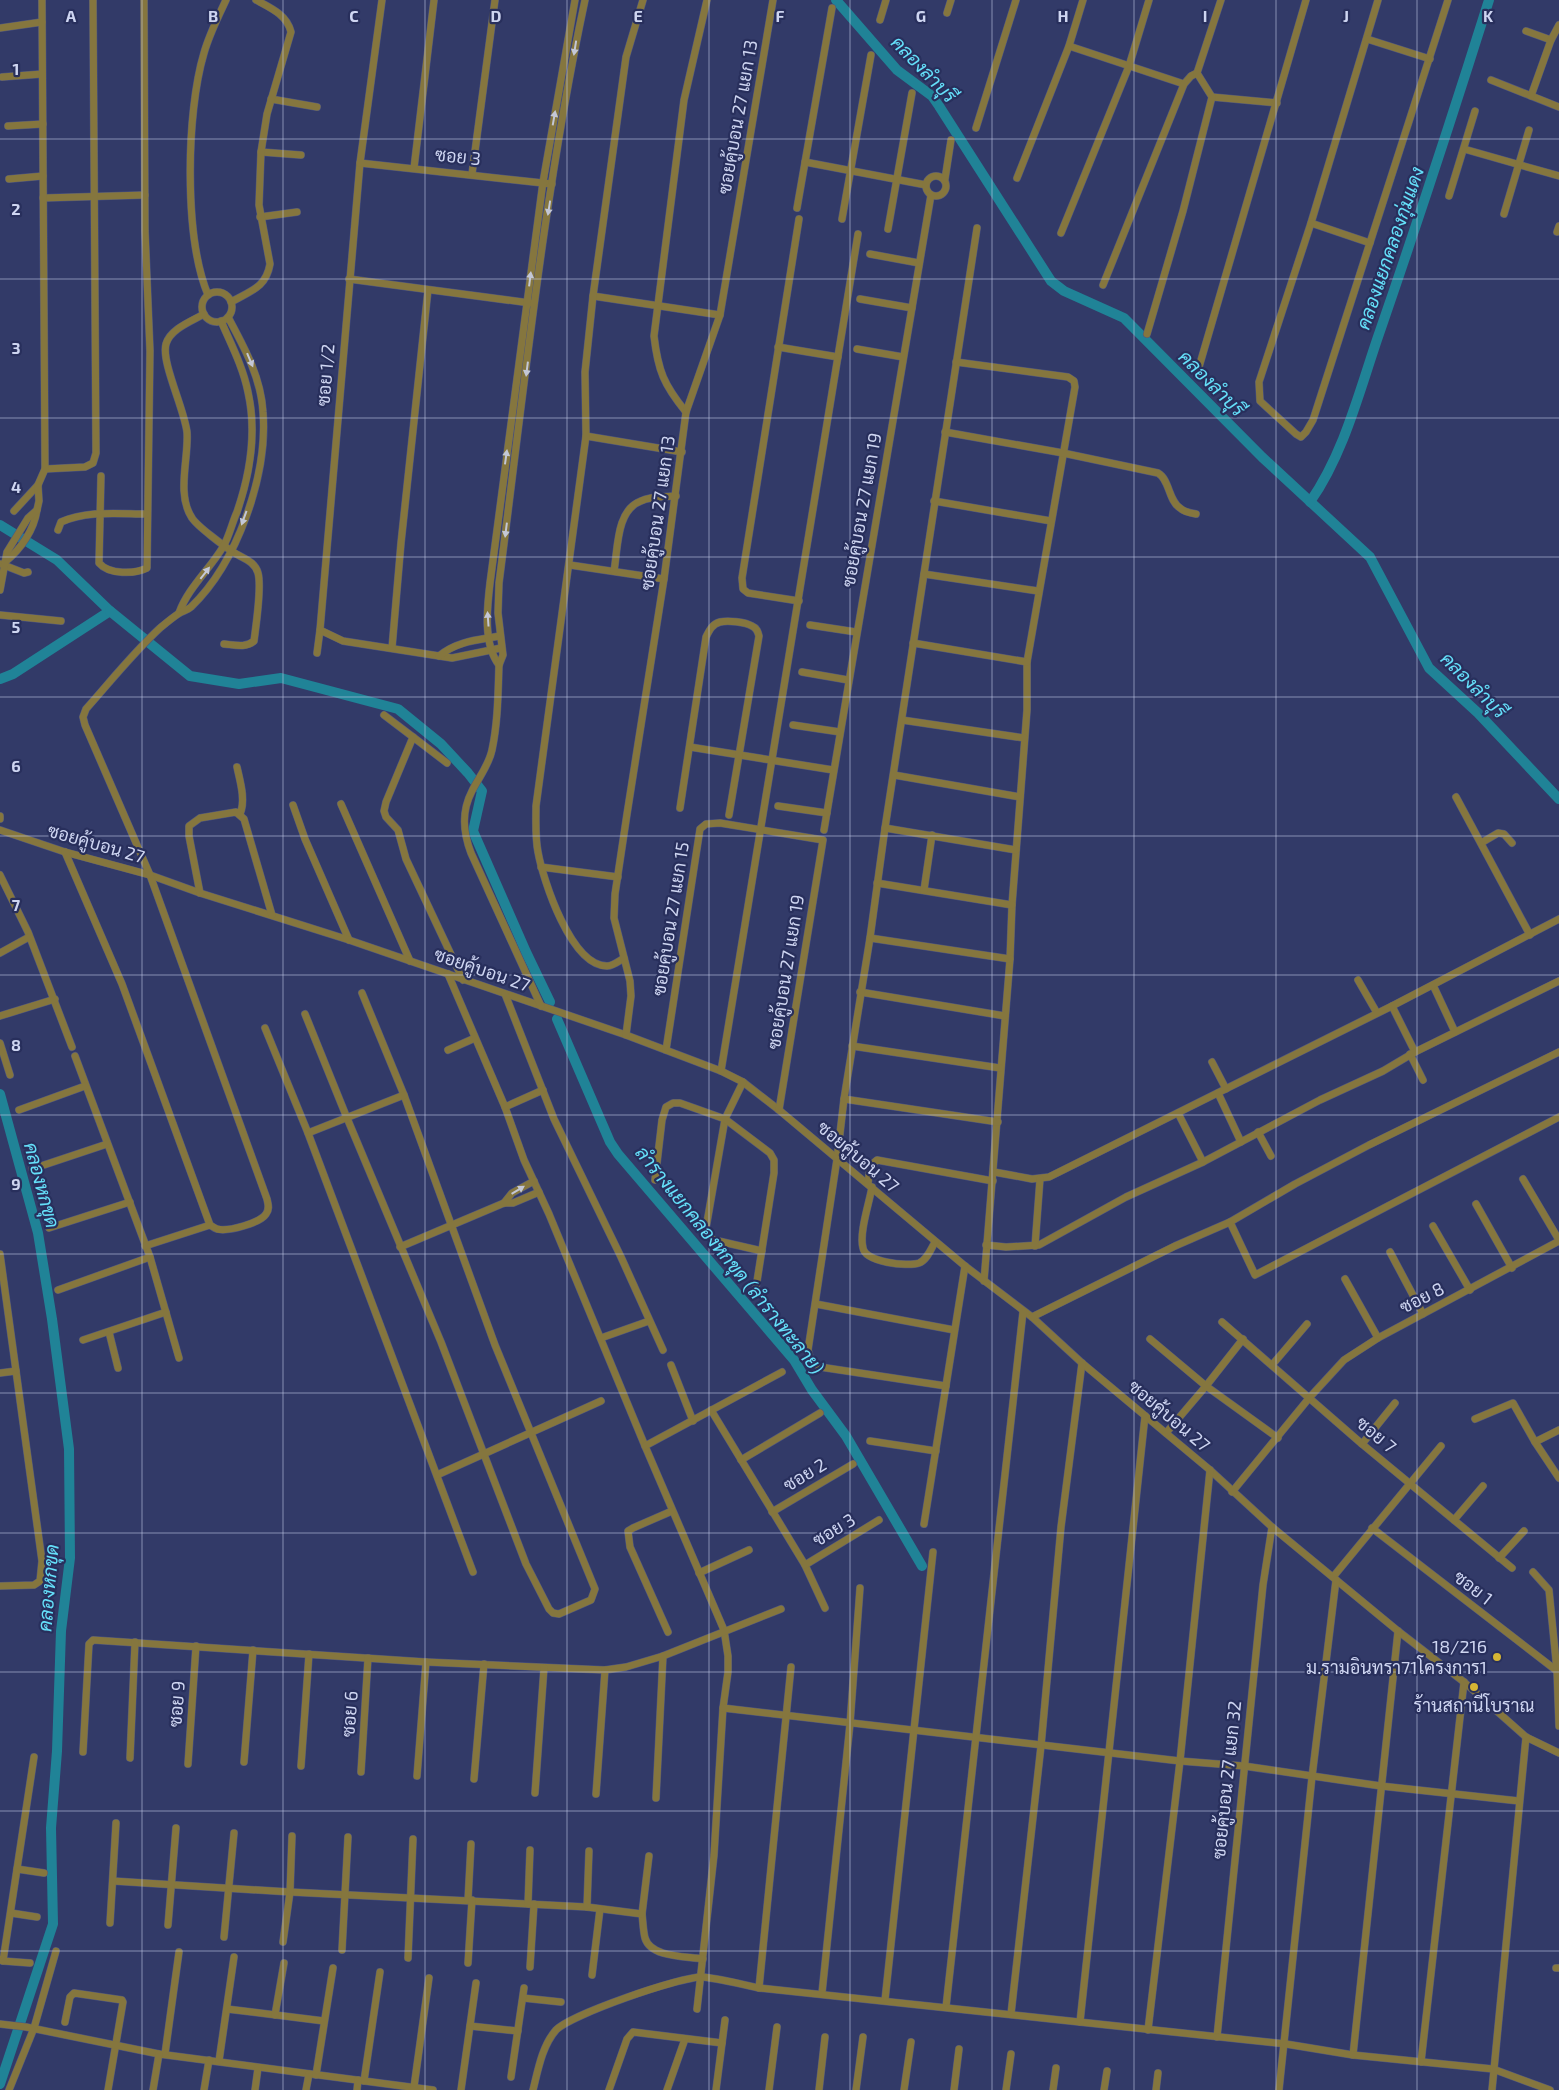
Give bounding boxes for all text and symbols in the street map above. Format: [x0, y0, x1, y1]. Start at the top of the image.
text: A [66, 6, 77, 25]
text: B [208, 6, 218, 25]
text: C [349, 6, 359, 25]
text: D [491, 6, 502, 25]
text: E [633, 6, 643, 25]
text: F [776, 6, 785, 25]
text: G [916, 6, 926, 25]
text: H [1057, 6, 1069, 25]
text: I [1203, 6, 1207, 25]
text: J [1343, 6, 1349, 25]
text: K [1483, 6, 1494, 25]
water label: คลองลำบุรี [885, 30, 962, 109]
street label: ซอยคู้บอน 27 แยก 13 [713, 38, 764, 196]
one-way arrow [571, 40, 579, 56]
text: 1 [13, 59, 19, 78]
one-way arrow [550, 110, 558, 126]
street label: ซอย 3 [434, 143, 482, 169]
water label: คลองแยกคลองกุ่มแดง [1351, 163, 1430, 333]
text: 2 [11, 199, 21, 218]
one-way arrow [544, 200, 552, 216]
one-way arrow [526, 271, 534, 287]
text: 3 [11, 338, 21, 357]
street label: ซอย 1/2 [311, 343, 339, 407]
water label: คลองลำบุรี [1173, 345, 1251, 423]
one-way arrow [246, 353, 254, 368]
one-way arrow [522, 361, 530, 377]
street label: ซอยคู้บอน 27 แยก 19 [837, 431, 888, 589]
street label: ซอยคู้บอน 27 แยก 13 [635, 434, 682, 592]
one-way arrow [503, 449, 511, 465]
text: 4 [11, 477, 21, 496]
one-way arrow [240, 511, 248, 526]
one-way arrow [501, 523, 509, 539]
one-way arrow [200, 567, 211, 580]
one-way arrow [483, 610, 491, 626]
text: 5 [12, 617, 21, 636]
water label: คลองลำบุรี [1435, 647, 1513, 725]
text: 6 [11, 756, 21, 775]
street label: ซอยคู้บอน 27 [44, 819, 147, 870]
street label: ซอยคู้บอน 27 แยก 15 [647, 840, 696, 998]
street label: ซอยคู้บอน 27 แยก 19 [762, 893, 811, 1051]
text: 7 [12, 895, 21, 914]
street label: ซอยคู้บอน 27 [431, 942, 533, 999]
text: 8 [11, 1035, 21, 1054]
street label: ซอยคู้บอน 27 [811, 1116, 904, 1199]
water label: คลองหกขุด [18, 1139, 65, 1231]
water label: ลำรางแยกคลองหกขุด (ลำรางทะลาย) [630, 1141, 830, 1380]
text: 9 [11, 1174, 21, 1193]
one-way arrow [511, 1186, 524, 1195]
street label: ซอย 8 [1396, 1277, 1447, 1318]
street label: ซอยคู้บอน 27 [1122, 1375, 1215, 1458]
street label: ซอย 7 [1352, 1411, 1401, 1457]
street label: ซอย 2 [779, 1453, 830, 1495]
street label: ซอย 3 [808, 1508, 859, 1550]
water label: คลองหกขุด [32, 1543, 65, 1633]
street label: ซอย 1 [1450, 1565, 1497, 1609]
place label: 18/216 ม.รามอินทรา71โครงการ1 [1306, 1635, 1487, 1678]
marker: 18/216 ม.รามอินทรา71โครงการ1 [1491, 1651, 1503, 1663]
street label: ซอย 9 [163, 1680, 189, 1728]
marker: ร้านสถานีโบราณ [1468, 1681, 1480, 1693]
street label: ซอย 6 [336, 1690, 362, 1738]
place label: ร้านสถานีโบราณ [1414, 1693, 1534, 1716]
street label: ซอยคู้บอน 27 แยก 32 [1207, 1700, 1248, 1860]

